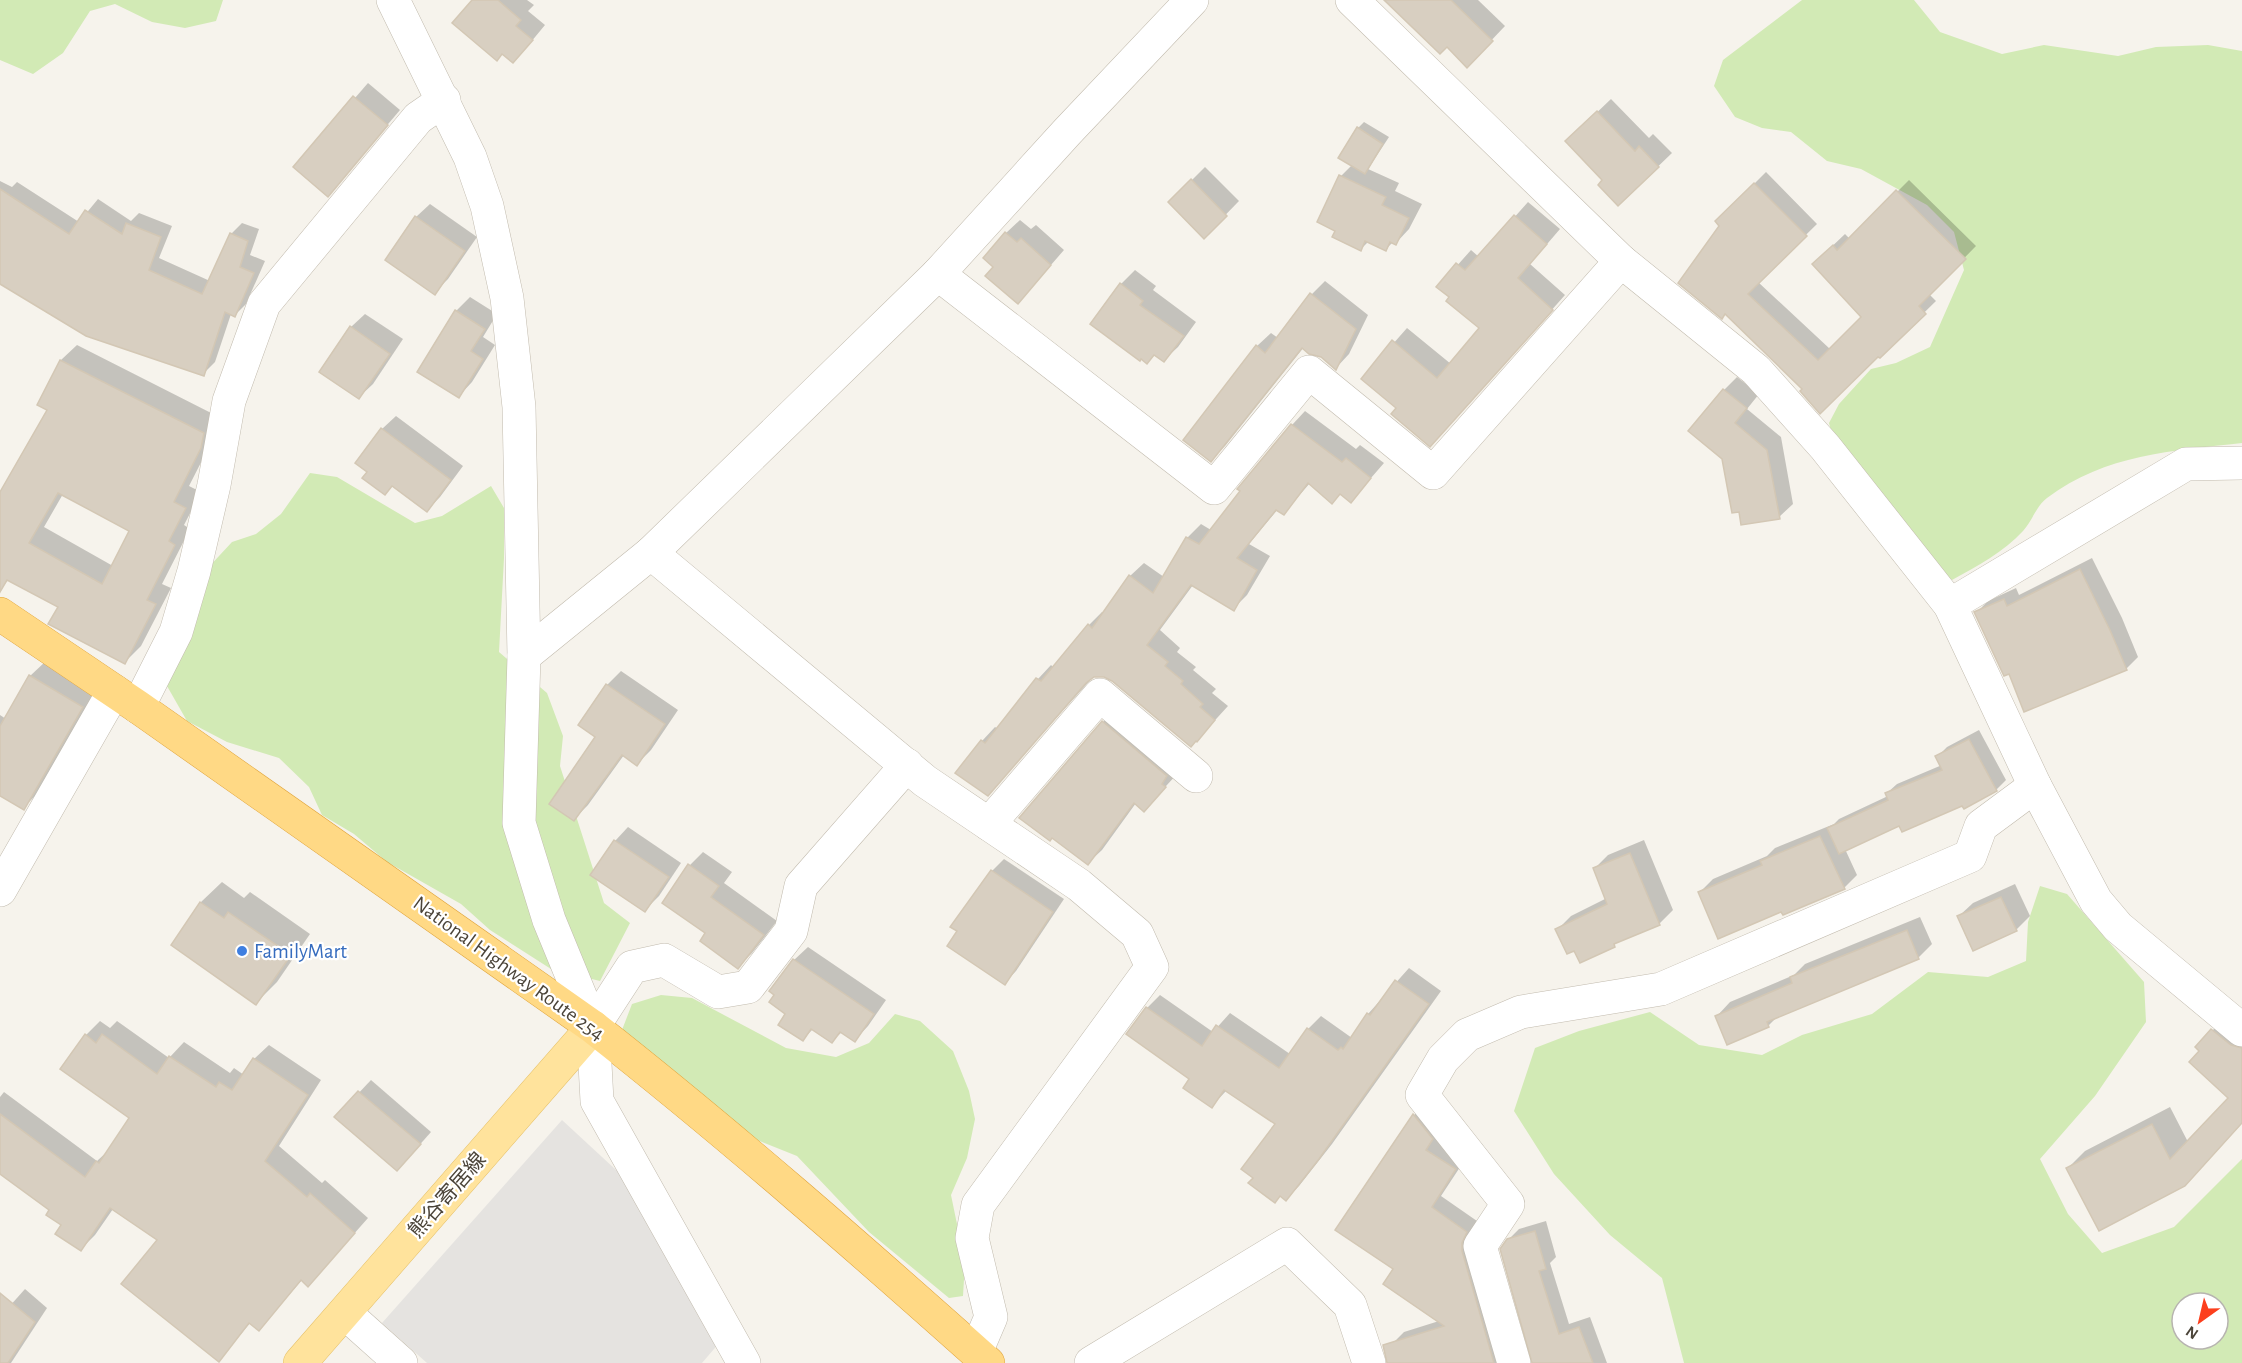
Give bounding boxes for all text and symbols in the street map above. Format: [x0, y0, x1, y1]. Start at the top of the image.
street label: National Highway Route 254 [409, 892, 608, 1045]
place label: FamilyMart [254, 941, 347, 962]
marker: FamilyMart [235, 944, 249, 958]
street label: 熊谷寄居線 [404, 1148, 490, 1242]
north arrow [2170, 1291, 2230, 1351]
text: N [2183, 1323, 2201, 1342]

